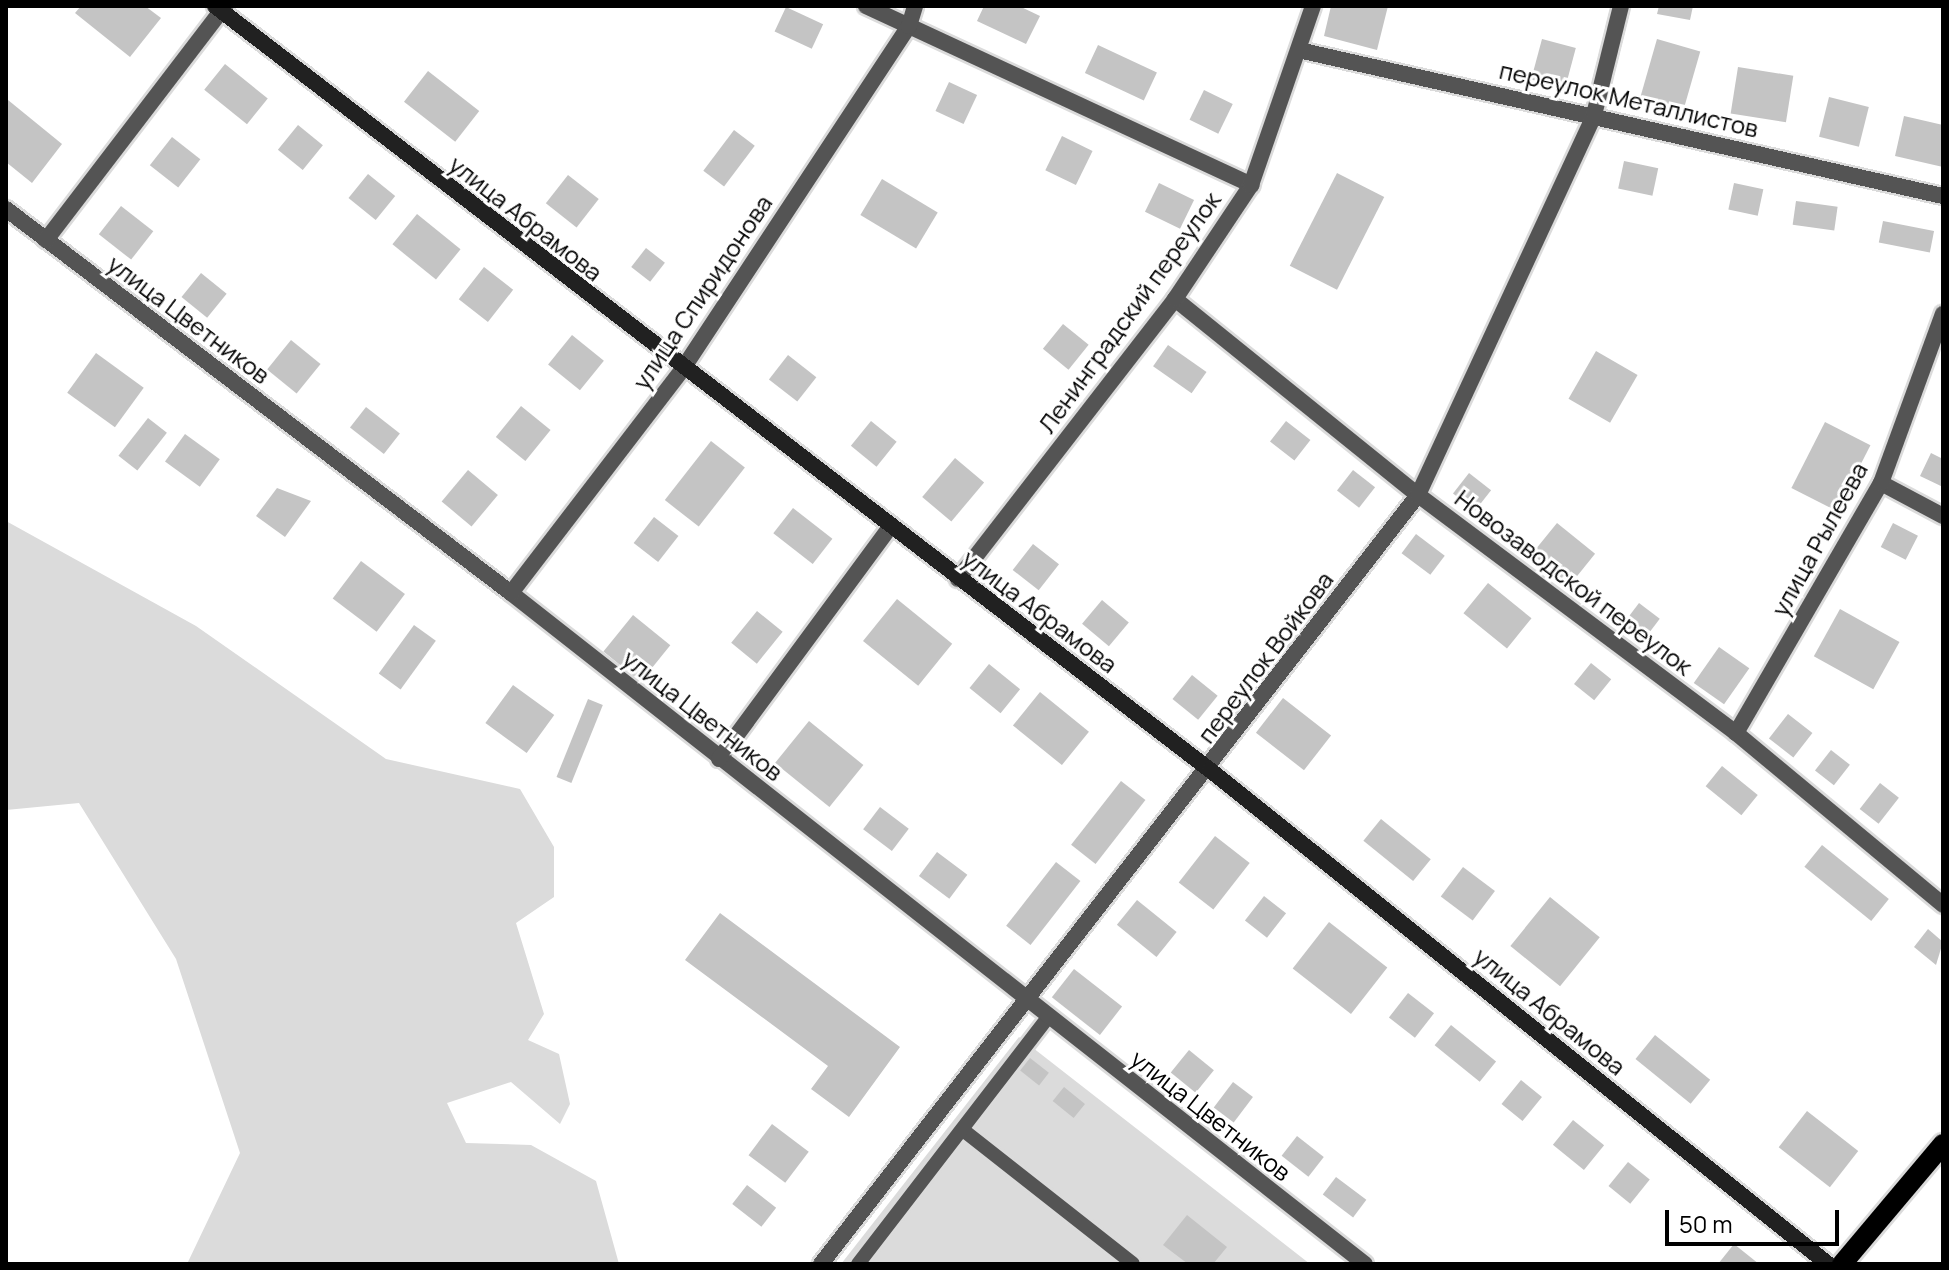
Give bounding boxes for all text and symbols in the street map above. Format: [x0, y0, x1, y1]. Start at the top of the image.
street label: переулок Металлистов [1497, 55, 1761, 143]
street label: улица Абрамова [444, 149, 608, 287]
street label: Ленинградский переулок [1032, 186, 1226, 438]
street label: улица Спиридонова [626, 189, 778, 395]
street label: улица Цветников [102, 249, 276, 389]
street label: улица Рылеева [1765, 457, 1873, 621]
street label: Новозаводской переулок [1450, 483, 1698, 681]
street label: улица Абрамова [957, 543, 1123, 679]
street label: переулок Войкова [1191, 566, 1339, 748]
street label: улица Цветников [617, 644, 789, 786]
street label: улица Абрамова [1469, 941, 1631, 1081]
street label: улица Цветников [1125, 1044, 1297, 1186]
scale bar [1669, 1194, 1843, 1244]
text: 50 m [1679, 1207, 1733, 1240]

